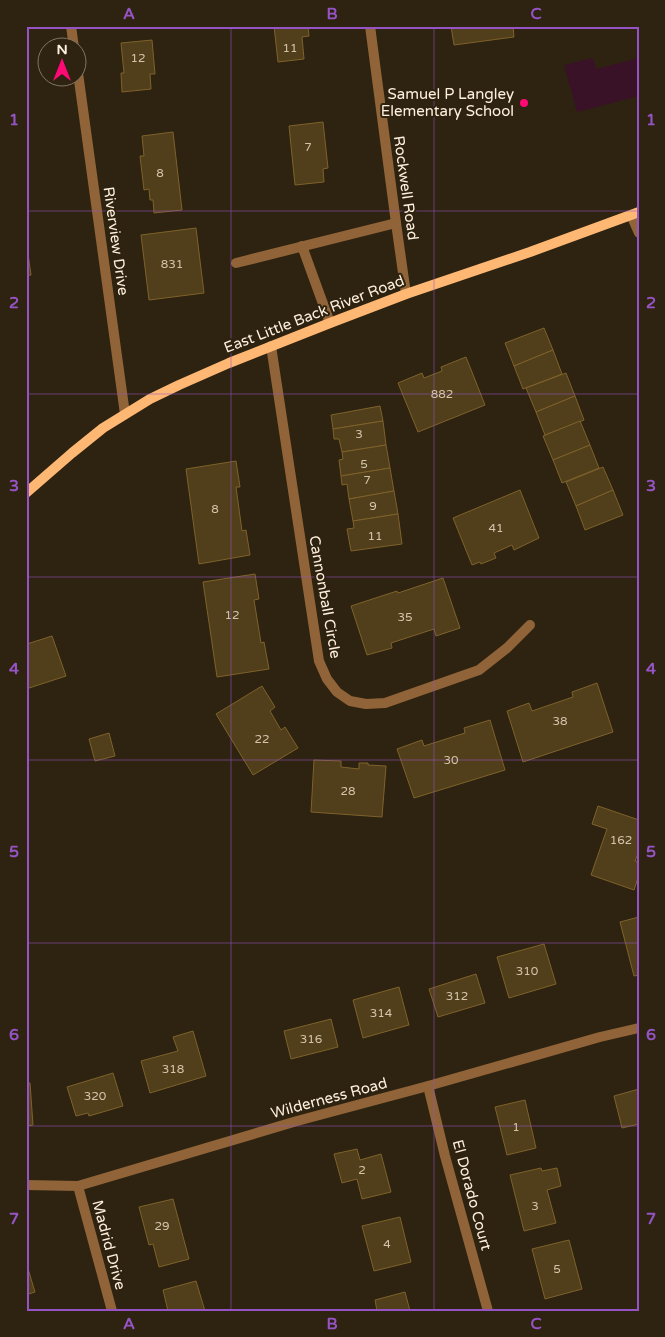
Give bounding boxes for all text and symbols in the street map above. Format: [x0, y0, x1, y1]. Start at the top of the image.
text: A [123, 4, 135, 24]
text: B [326, 4, 338, 24]
text: C [530, 4, 542, 24]
north arrow [38, 38, 88, 88]
text: N [56, 41, 68, 58]
house number: 11 [282, 41, 298, 55]
house number: 12 [130, 51, 146, 65]
place label: Samuel P Langley Elementary School [381, 85, 514, 120]
marker: Samuel P Langley Elementary School [518, 97, 530, 109]
text: 1 [9, 110, 19, 130]
text: 1 [646, 110, 656, 130]
street label: Rockwell Road [390, 135, 422, 241]
house number: 7 [304, 140, 312, 154]
house number: 8 [156, 166, 164, 180]
street label: Riverview Drive [99, 186, 133, 296]
house number: 831 [161, 257, 183, 271]
street label: East Little Back River Road [221, 271, 407, 357]
text: 2 [9, 293, 19, 313]
text: 2 [646, 293, 656, 313]
house number: 882 [431, 387, 453, 401]
house number: 3 [355, 427, 363, 441]
house number: 5 [360, 457, 368, 471]
house number: 7 [363, 473, 371, 487]
text: 3 [9, 476, 19, 496]
text: 3 [646, 476, 656, 496]
house number: 9 [369, 499, 377, 513]
house number: 8 [211, 502, 219, 516]
house number: 41 [488, 521, 504, 535]
house number: 11 [367, 529, 383, 543]
street label: Cannonball Circle [305, 534, 345, 660]
house number: 12 [224, 608, 240, 622]
house number: 35 [397, 610, 413, 624]
text: 4 [9, 659, 19, 679]
text: 4 [646, 659, 656, 679]
house number: 38 [552, 714, 568, 728]
house number: 22 [254, 732, 270, 746]
house number: 30 [443, 753, 459, 767]
house number: 28 [340, 784, 356, 798]
house number: 162 [610, 833, 632, 847]
text: 5 [9, 842, 19, 862]
text: 5 [646, 842, 656, 862]
house number: 310 [516, 964, 539, 978]
house number: 312 [446, 989, 468, 1003]
house number: 314 [370, 1006, 393, 1020]
text: 6 [9, 1025, 19, 1045]
text: 6 [646, 1025, 656, 1045]
house number: 316 [300, 1032, 322, 1046]
house number: 318 [162, 1062, 184, 1076]
street label: Wilderness Road [269, 1074, 389, 1122]
house number: 320 [84, 1089, 107, 1103]
house number: 1 [512, 1120, 520, 1134]
street label: El Dorado Court [449, 1138, 495, 1253]
house number: 2 [358, 1163, 366, 1177]
street label: Madrid Drive [88, 1198, 130, 1292]
house number: 3 [531, 1199, 539, 1213]
text: 7 [9, 1209, 19, 1229]
text: 7 [646, 1209, 656, 1229]
house number: 29 [154, 1219, 170, 1233]
house number: 4 [383, 1237, 391, 1251]
house number: 5 [553, 1262, 561, 1276]
text: A [123, 1314, 135, 1334]
text: B [326, 1314, 338, 1334]
text: C [530, 1314, 542, 1334]

